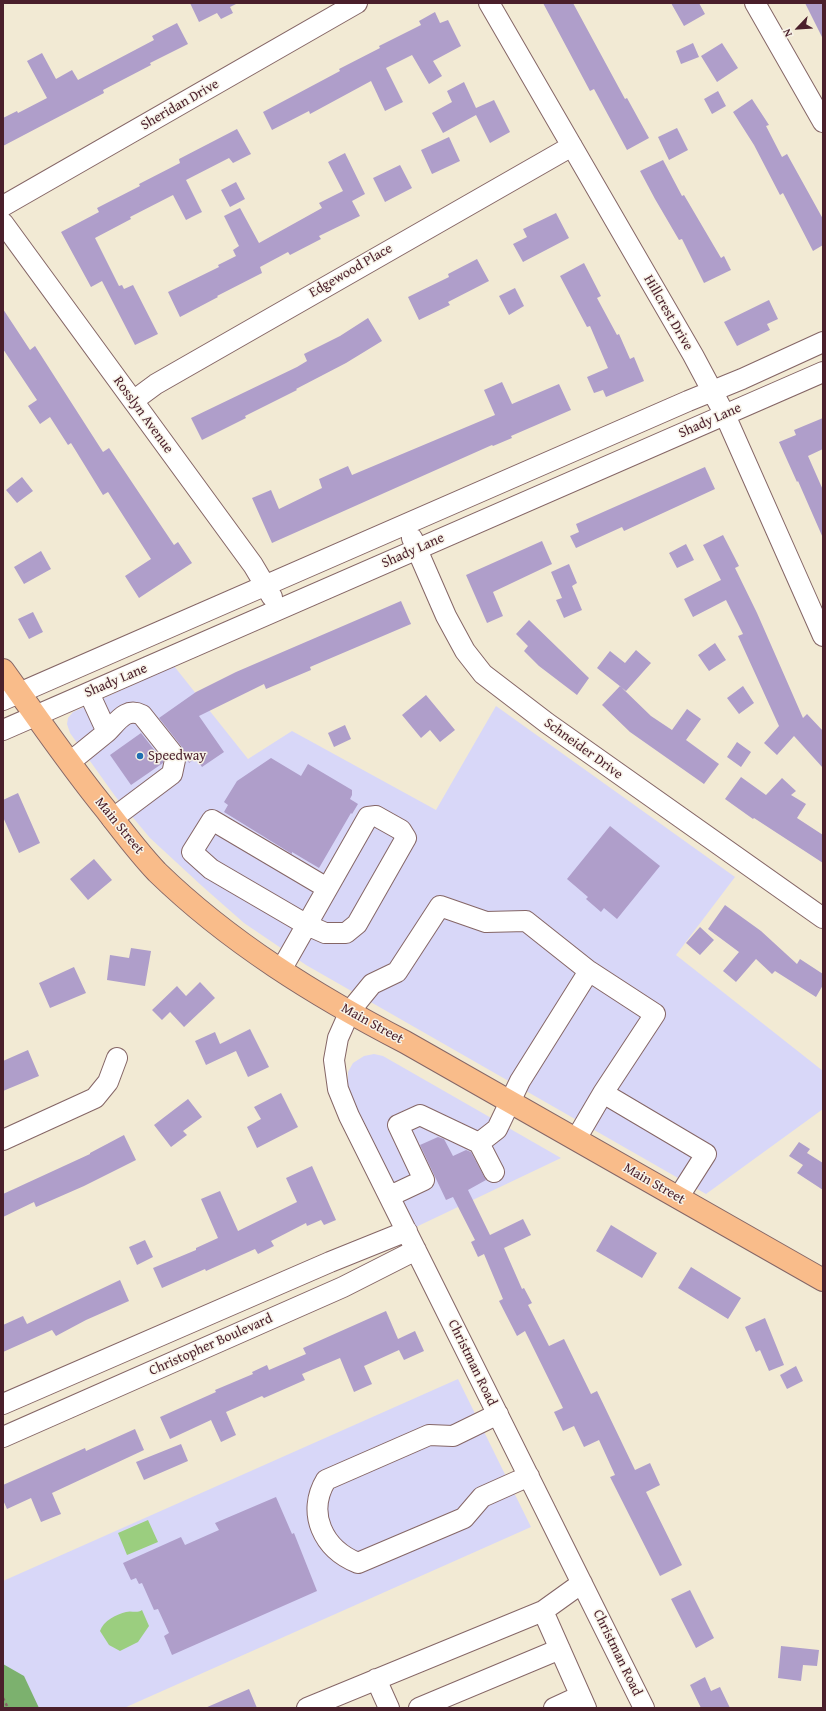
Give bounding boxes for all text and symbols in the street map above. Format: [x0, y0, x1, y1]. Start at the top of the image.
north arrow [778, 8, 818, 48]
text: N [778, 26, 796, 40]
street label: Sheridan Drive [138, 76, 222, 134]
street label: Edgewood Place [306, 240, 396, 302]
street label: Hillcrest Drive [640, 272, 696, 354]
street label: Rosslyn Avenue [109, 373, 177, 457]
street label: Shady Lane [676, 400, 744, 442]
street label: Shady Lane [379, 530, 447, 572]
street label: Shady Lane [82, 660, 150, 702]
street label: Schneider Drive [540, 715, 626, 783]
place label: Speedway [148, 748, 206, 764]
marker: Speedway [135, 751, 145, 761]
street label: Main Street [91, 794, 147, 858]
street label: Main Street [338, 1000, 406, 1048]
street label: Main Street [620, 1160, 688, 1208]
street label: Christopher Boulevard [147, 1310, 275, 1380]
street label: Christman Road [444, 1317, 500, 1409]
street label: Christman Road [589, 1607, 645, 1699]

